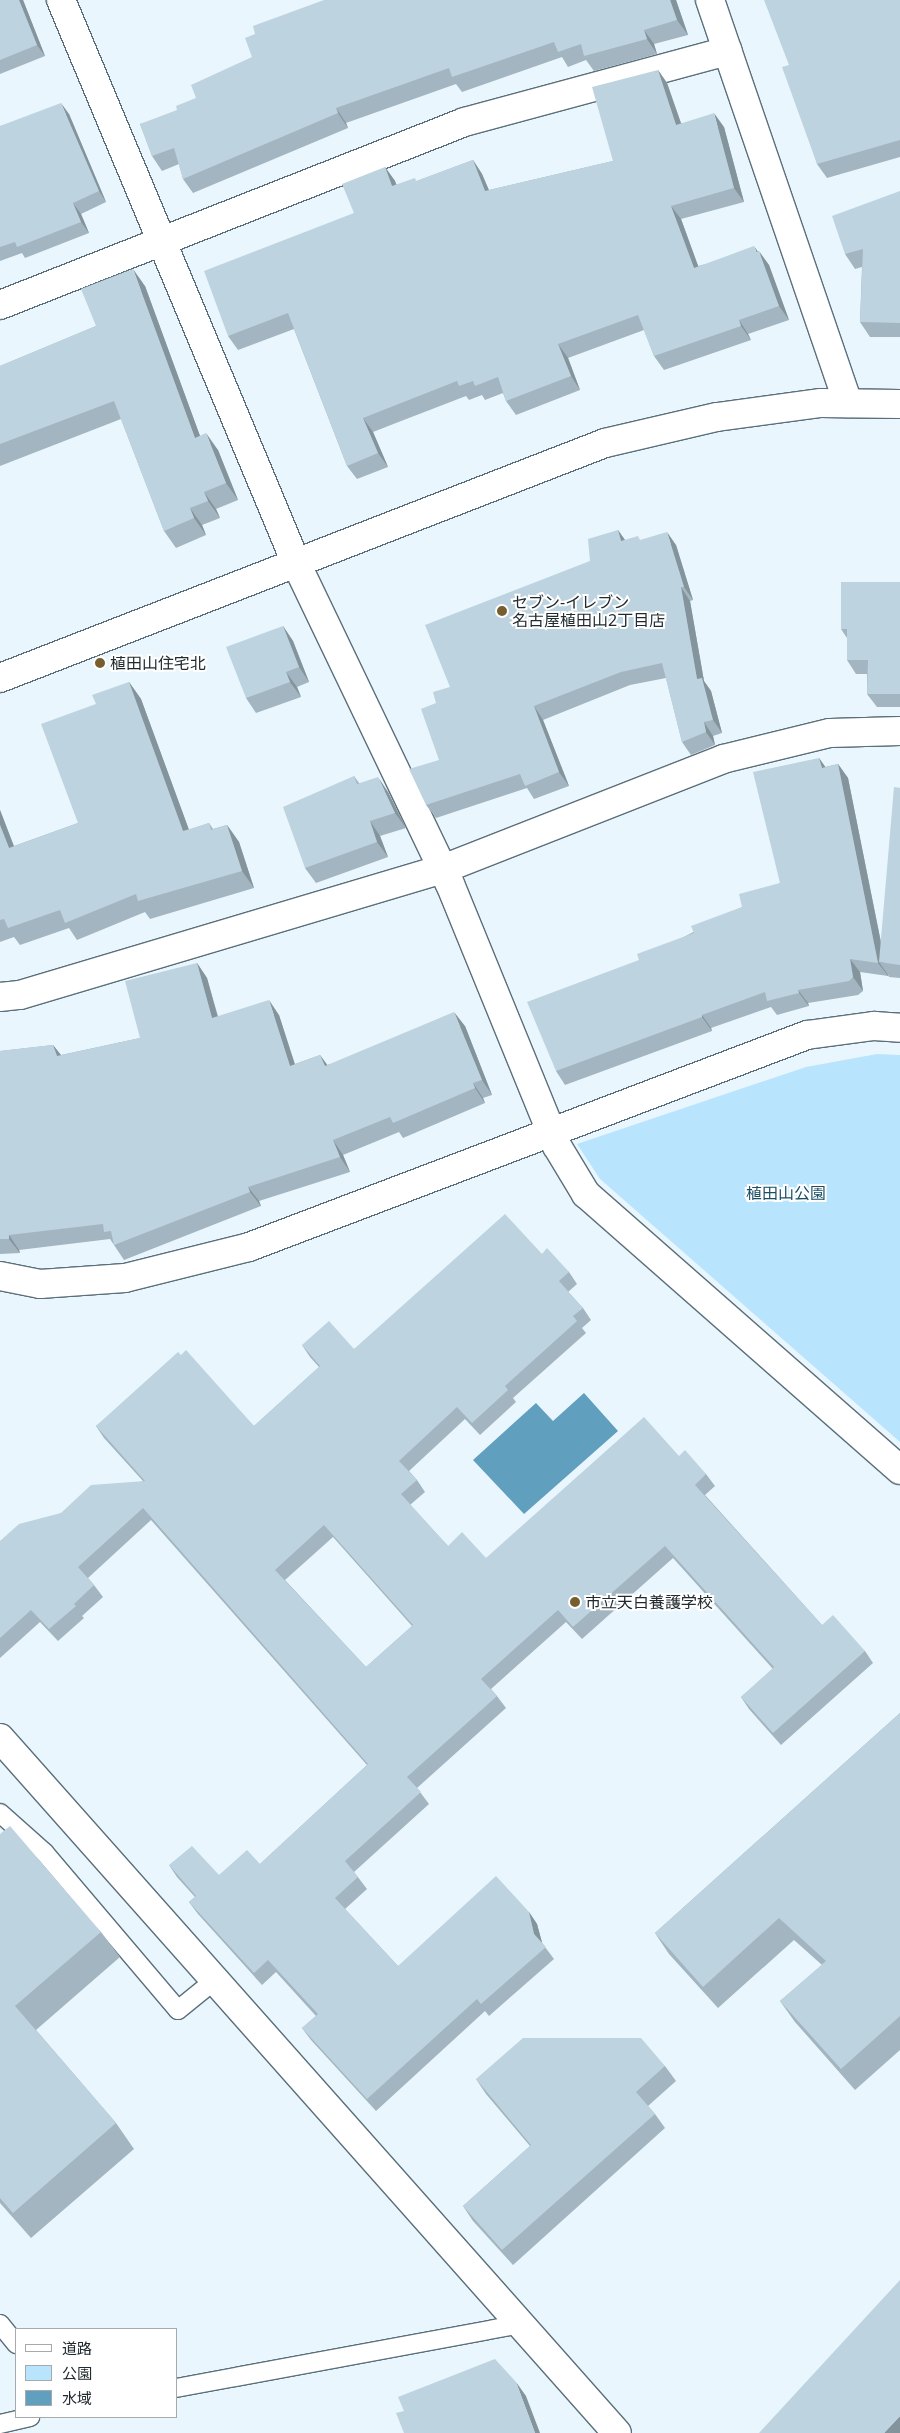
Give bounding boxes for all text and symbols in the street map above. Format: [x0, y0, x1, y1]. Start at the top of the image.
place label: セブン-イレブン 名古屋植田山2丁目店 [512, 592, 665, 630]
marker: セブン-イレブン 名古屋植田山2丁目店 [496, 605, 508, 617]
place label: 植田山住宅北 [110, 653, 206, 673]
marker: 植田山住宅北 [94, 657, 106, 669]
park label: 植田山公園 [746, 1183, 826, 1203]
place label: 市立天白養護学校 [585, 1592, 713, 1612]
marker: 市立天白養護学校 [569, 1596, 581, 1608]
legend [15, 2328, 178, 2418]
text: 道路 [62, 2338, 92, 2358]
text: 公園 [62, 2363, 92, 2383]
text: 水域 [62, 2388, 92, 2408]

